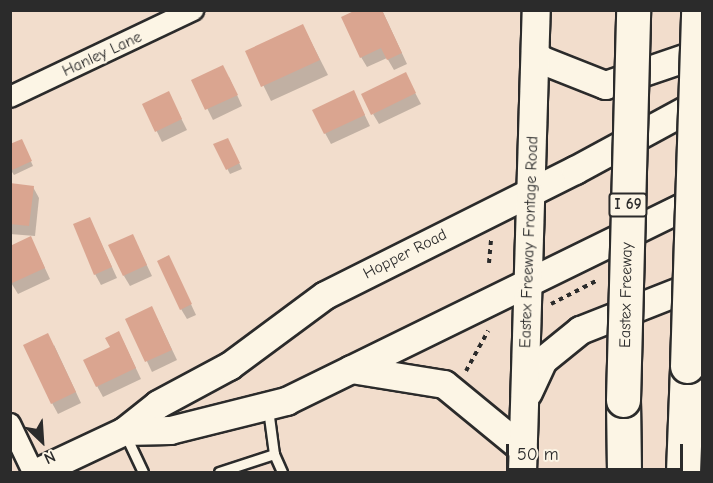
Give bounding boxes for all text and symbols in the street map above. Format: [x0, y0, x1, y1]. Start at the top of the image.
street label: Hanley Lane [59, 27, 145, 81]
street label: Eastex Freeway Frontage Road [516, 136, 542, 348]
road number: I 69 [607, 193, 649, 217]
street label: Hopper Road [360, 225, 450, 283]
street label: Eastex Freeway [615, 242, 637, 348]
north arrow [12, 411, 72, 471]
scale bar [509, 432, 686, 470]
text: 50 m [517, 444, 559, 465]
text: N [41, 447, 58, 468]

